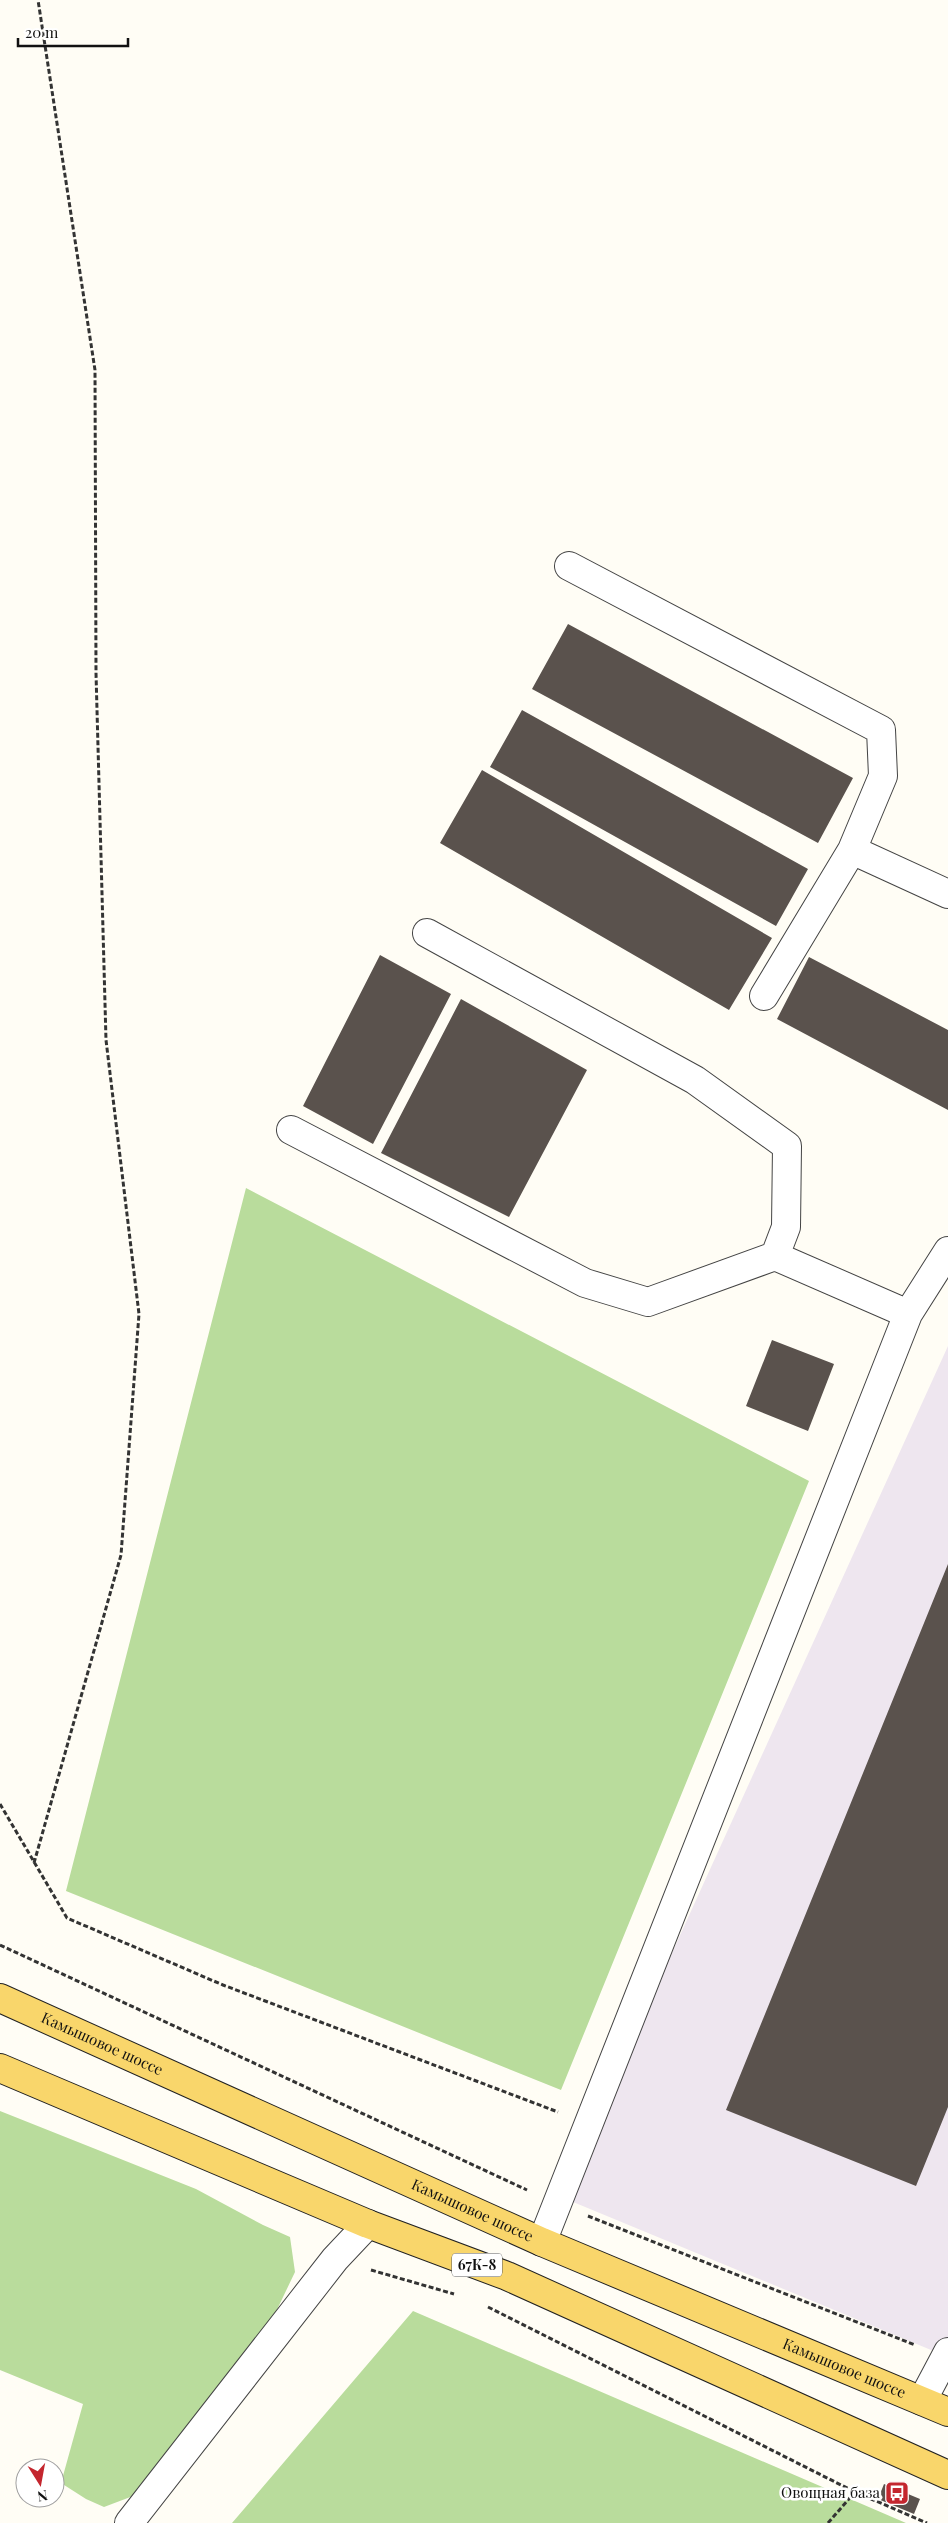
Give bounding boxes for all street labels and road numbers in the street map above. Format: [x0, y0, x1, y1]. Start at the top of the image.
street label: Камышовое шоссе [38, 2007, 167, 2079]
street label: Камышовое шоссе [409, 2174, 537, 2246]
road number: 67К-8 [452, 2254, 502, 2276]
street label: Камышовое шоссе [780, 2333, 909, 2402]

